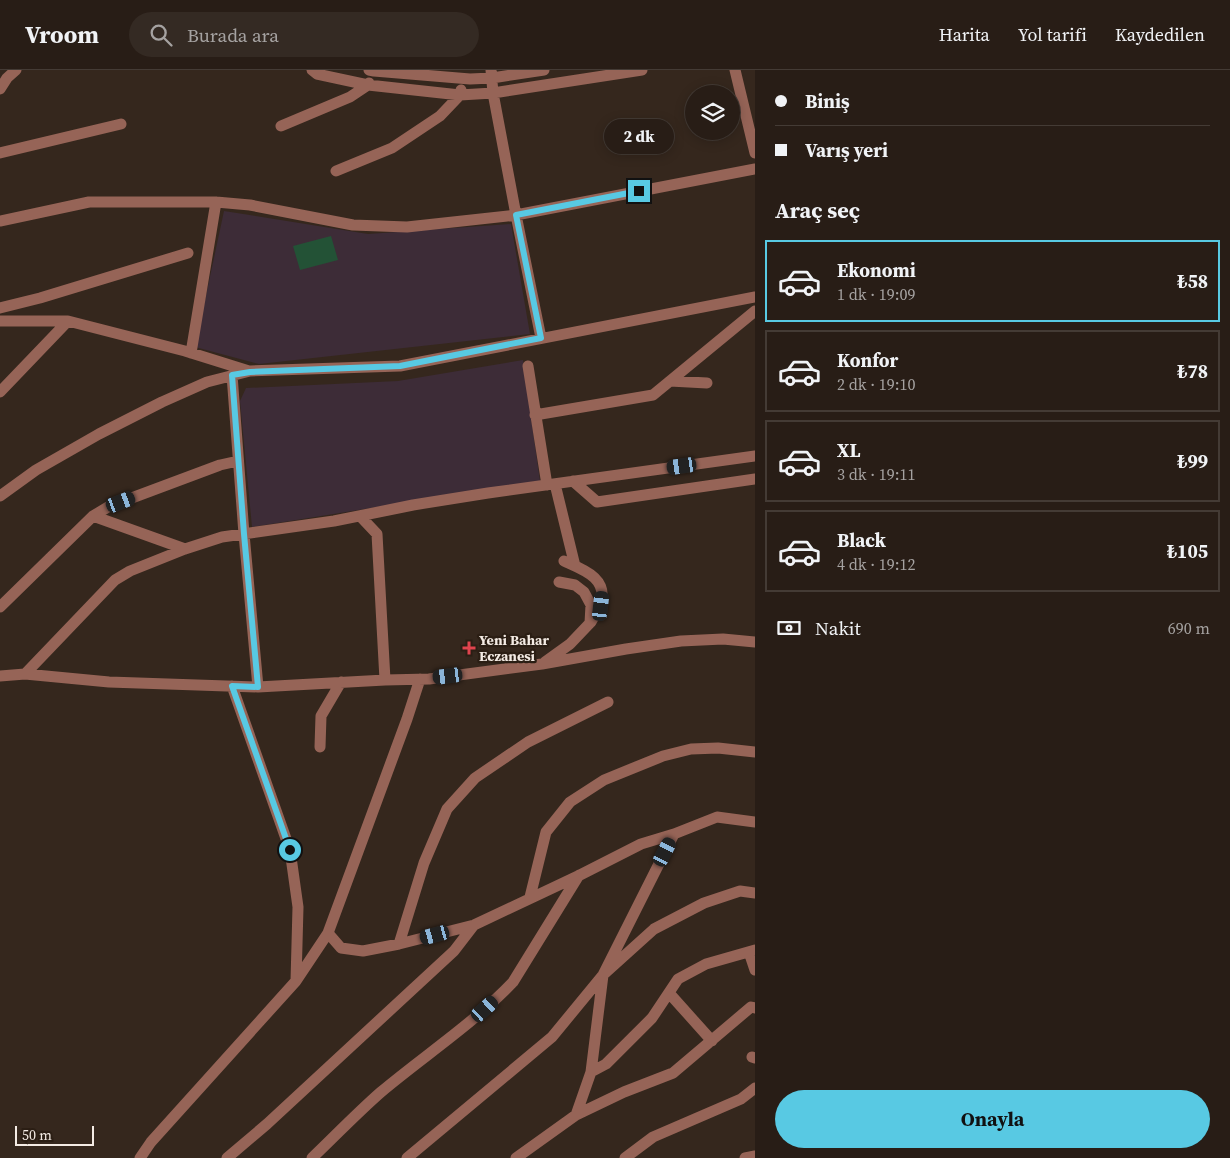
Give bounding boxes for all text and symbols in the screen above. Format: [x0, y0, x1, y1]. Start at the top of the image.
search box [129, 12, 479, 57]
text: Vroom [25, 18, 99, 51]
icon: search [147, 21, 175, 49]
text: Burada ara [187, 22, 279, 48]
text: Harita [939, 22, 990, 47]
text: Yol tarifi [1018, 22, 1087, 47]
text: Kaydedilen [1115, 22, 1205, 47]
map controls [685, 85, 740, 140]
button: layers [685, 85, 740, 140]
text: Biniş [805, 88, 850, 114]
callout: 2 dk [604, 118, 674, 154]
text: 2 dk [623, 125, 655, 147]
text: Varış yeri [805, 137, 888, 163]
route end [628, 180, 650, 202]
text: Araç seç [775, 195, 860, 225]
text: Ekonomi [837, 257, 916, 283]
icon: car [777, 259, 822, 304]
text: ₺58 [1177, 268, 1208, 294]
text: 1 dk · 19:09 [837, 283, 916, 305]
text: Konfor [837, 347, 898, 373]
icon: car [777, 349, 822, 394]
text: ₺78 [1177, 358, 1208, 384]
text: 2 dk · 19:10 [837, 373, 916, 395]
text: XL [837, 437, 860, 463]
icon: car [777, 439, 822, 484]
text: ₺99 [1177, 448, 1208, 474]
car [666, 456, 697, 476]
text: 3 dk · 19:11 [837, 463, 916, 485]
car [104, 490, 137, 514]
text: Black [837, 527, 886, 553]
icon: car [777, 529, 822, 574]
text: ₺105 [1167, 538, 1208, 564]
text: 4 dk · 19:12 [837, 553, 916, 575]
car [591, 590, 610, 622]
icon: cash [775, 614, 803, 642]
text: Nakit [815, 615, 861, 641]
text: 690 m [1168, 617, 1210, 639]
place label: Yeni Bahar Eczanesi [479, 630, 549, 666]
marker: Yeni Bahar Eczanesi [463, 642, 475, 654]
car [432, 667, 463, 685]
car [651, 835, 678, 869]
route start [279, 839, 301, 861]
car [418, 924, 451, 946]
car [468, 993, 501, 1025]
button: Onayla [775, 1090, 1210, 1148]
scale bar [15, 1123, 94, 1146]
text: 50 m [22, 1125, 52, 1145]

